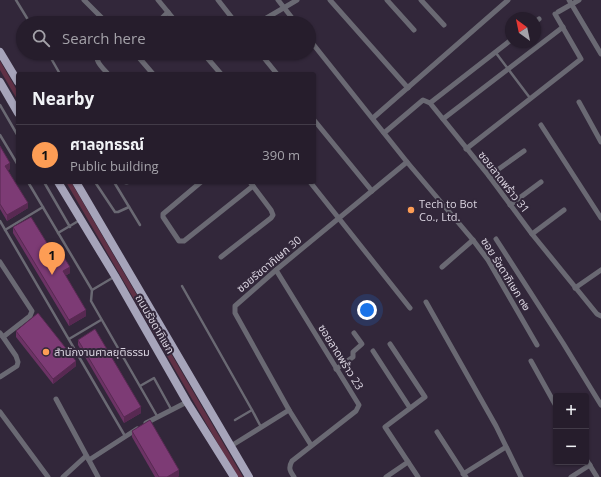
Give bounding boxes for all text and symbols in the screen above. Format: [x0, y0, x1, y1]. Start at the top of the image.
north arrow [505, 12, 541, 48]
search box [16, 16, 316, 60]
icon: search [30, 27, 52, 49]
text: Search here [62, 28, 146, 48]
text: Nearby [32, 87, 94, 110]
text: ศาลอุทธรณ์ [70, 134, 144, 154]
text: 1 [41, 146, 49, 164]
text: 390 m [262, 146, 300, 164]
street label: ซอยลาดพร้าว 31 [475, 148, 533, 216]
text: Public building [70, 157, 159, 175]
place label: Tech to Bot Co., Ltd. [419, 196, 477, 224]
marker: Tech to Bot Co., Ltd. [406, 205, 416, 215]
street label: ซอยรัชดาภิเษก 30 [233, 232, 304, 295]
street label: ซอย รัชดาภิเษก ๓๒ [478, 234, 535, 313]
pin: 1 [39, 242, 65, 275]
street label: ถนนรัชดาภิเษก [132, 291, 178, 356]
your location [357, 300, 377, 320]
street label: ซอยลาดพร้าว 23 [315, 321, 368, 392]
place label: สำนักงานศาลยุติธรรม [54, 344, 150, 359]
marker: สำนักงานศาลยุติธรรม [41, 347, 51, 357]
map controls [553, 393, 589, 465]
button: + [553, 393, 589, 429]
button: − [553, 429, 589, 465]

